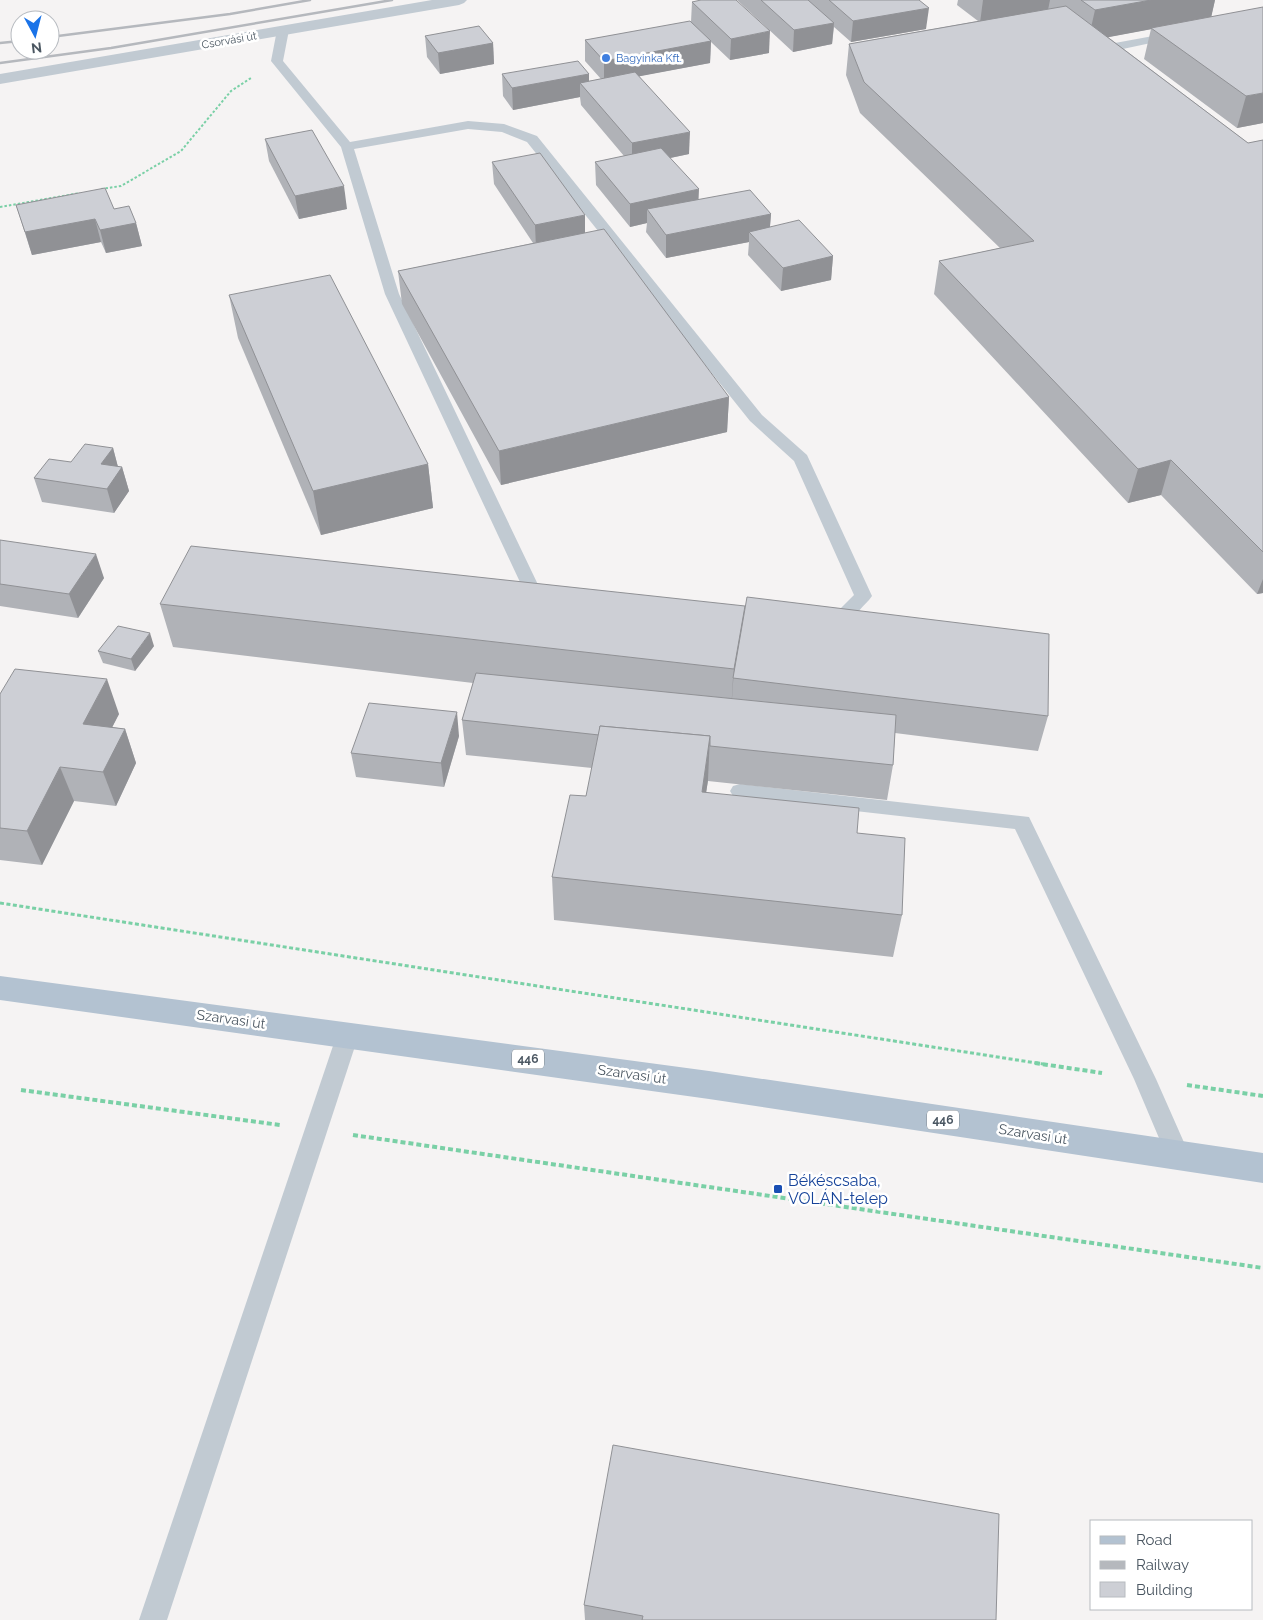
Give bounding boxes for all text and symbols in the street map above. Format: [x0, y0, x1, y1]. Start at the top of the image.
north arrow [10, 10, 60, 60]
street label: Csorvási út [201, 29, 258, 52]
text: N [30, 39, 43, 56]
marker: Bagyinka Kft. [600, 52, 612, 64]
place label: Bagyinka Kft. [616, 52, 682, 65]
street label: Szarvasi út [196, 1006, 267, 1032]
road number: 446 [512, 1050, 544, 1068]
street label: Szarvasi út [597, 1061, 668, 1087]
road number: 446 [927, 1110, 959, 1130]
street label: Szarvasi út [998, 1121, 1069, 1147]
place label: Békéscsaba, VOLÁN-telep [788, 1171, 888, 1208]
marker: Békéscsaba, VOLÁN-telep [772, 1183, 784, 1195]
legend [1090, 1520, 1253, 1610]
text: Road [1136, 1531, 1172, 1549]
text: Railway [1136, 1556, 1189, 1574]
text: Building [1136, 1581, 1193, 1599]

